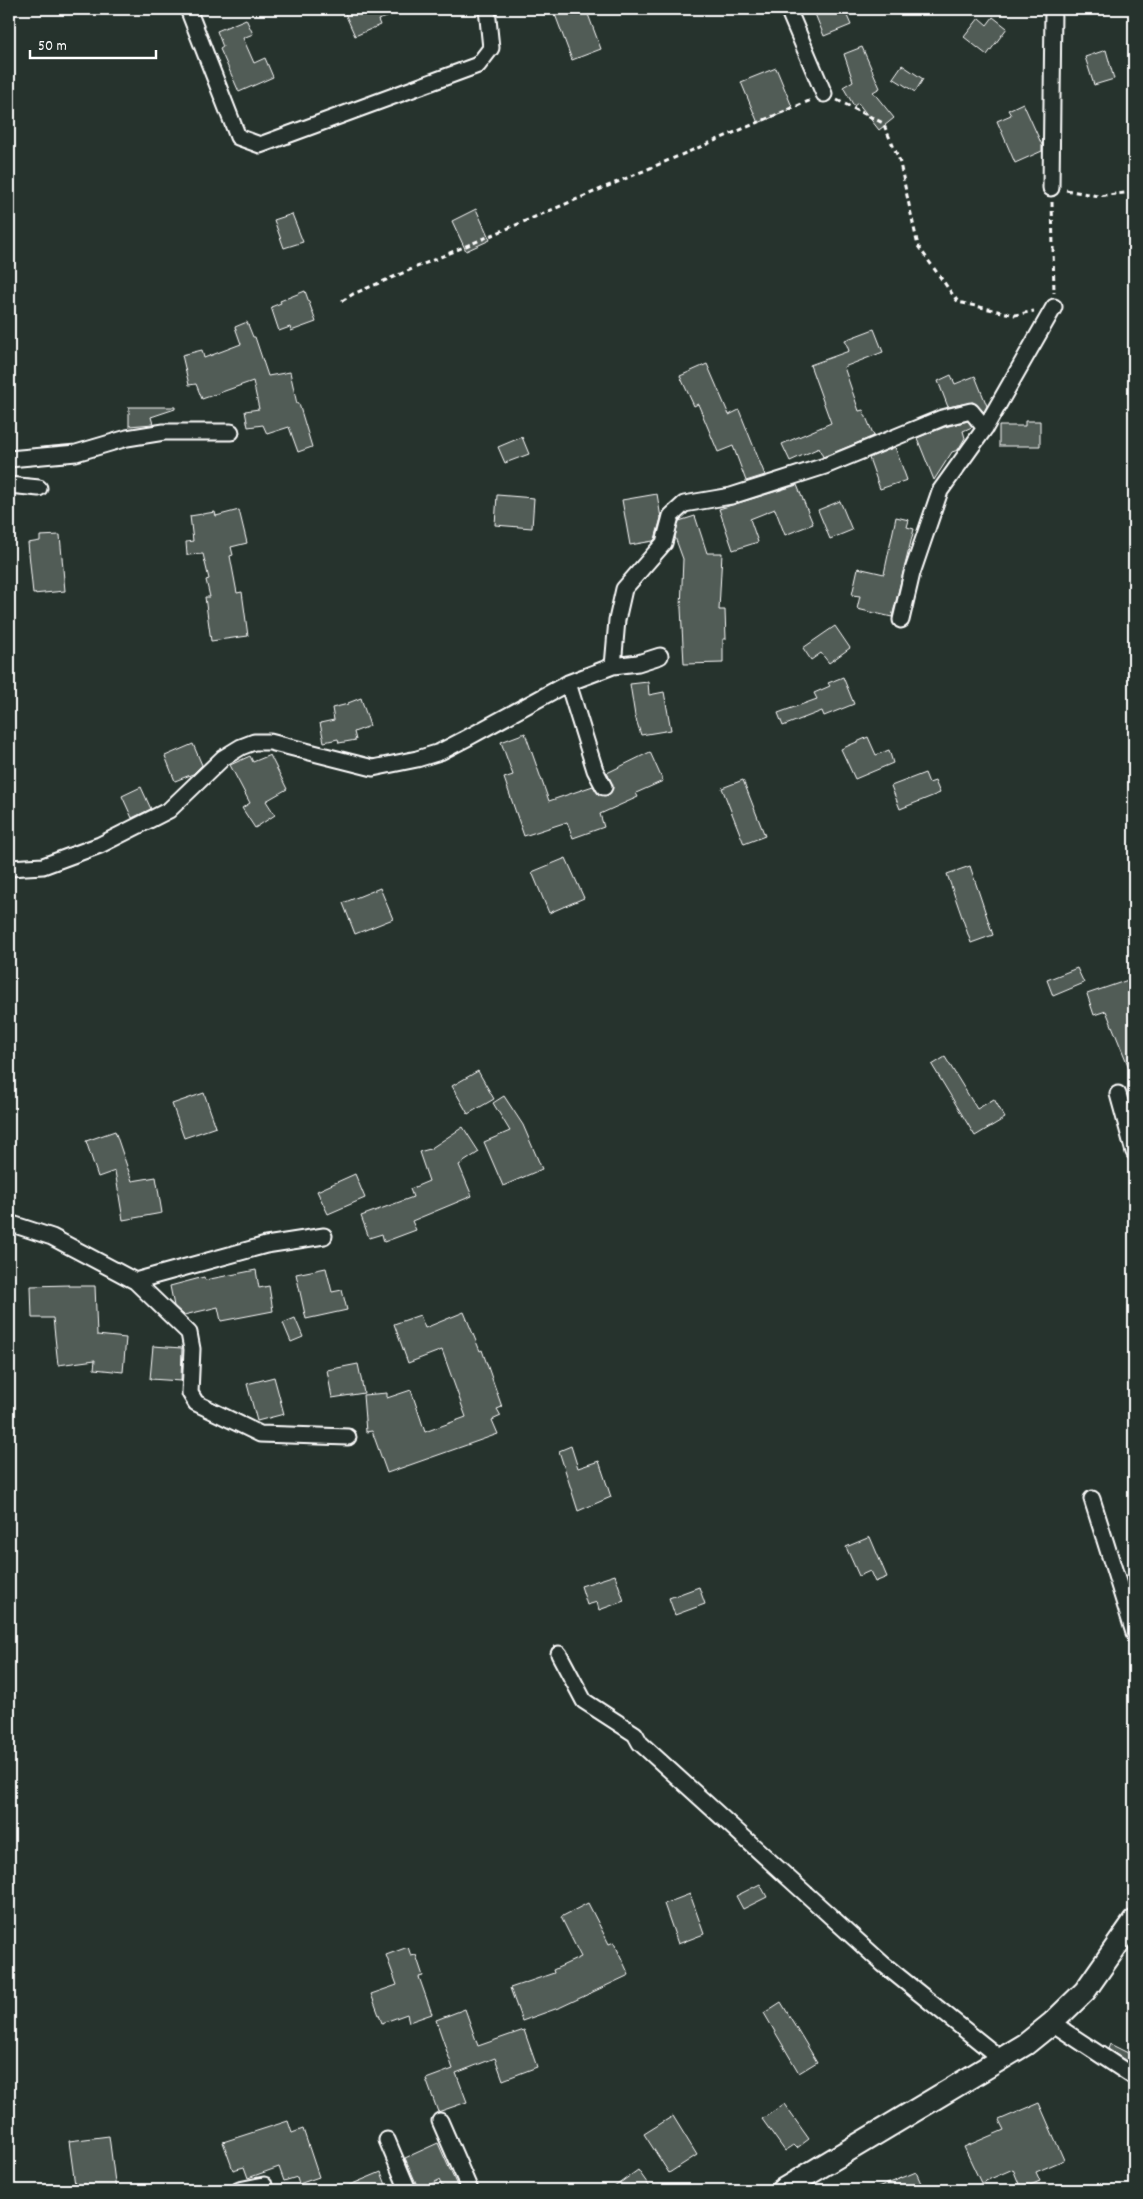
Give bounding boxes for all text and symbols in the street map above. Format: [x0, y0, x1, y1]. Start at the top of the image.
scale bar [30, 28, 156, 60]
text: 50 m [38, 36, 67, 58]

